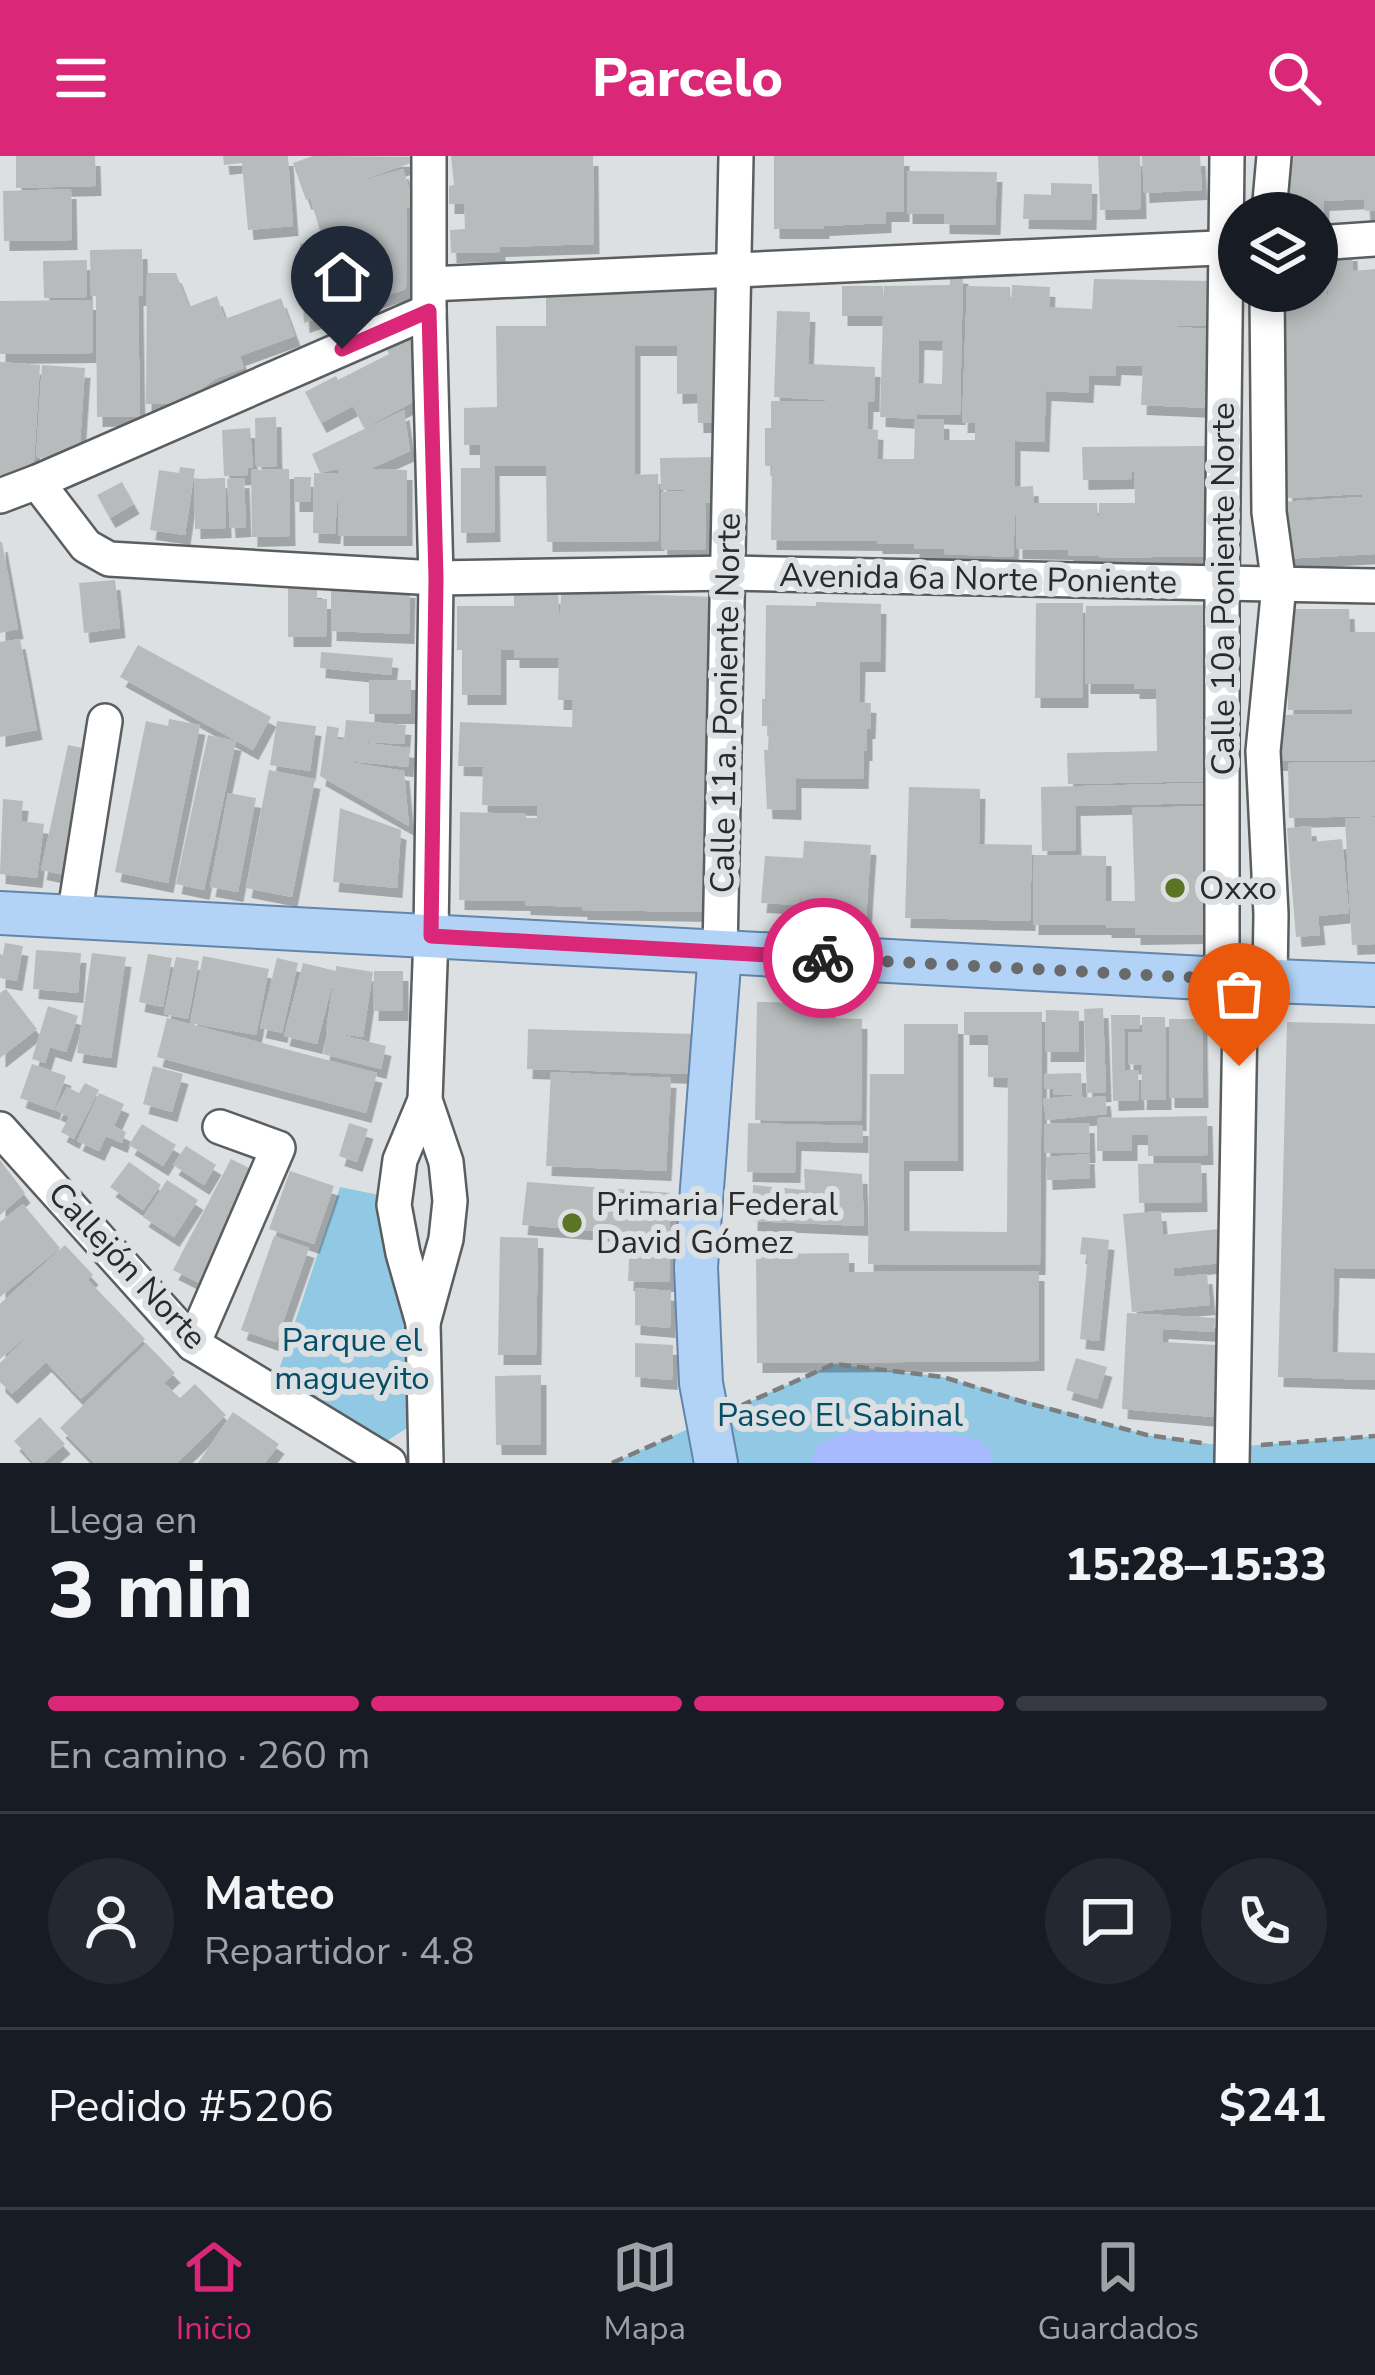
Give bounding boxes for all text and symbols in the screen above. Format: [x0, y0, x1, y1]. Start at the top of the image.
text: Parcelo [592, 41, 783, 115]
icon: menu [48, 45, 114, 111]
icon: search [1261, 45, 1327, 111]
map controls [1218, 192, 1338, 312]
button: layers [1218, 192, 1338, 312]
pin [291, 226, 393, 349]
icon: home [309, 244, 375, 310]
street label: Calle 10a Poniente Norte [1201, 402, 1246, 776]
street label: Calle 11a. Poniente Norte [700, 512, 752, 894]
street label: Avenida 6a Norte Poniente [779, 553, 1177, 605]
place label: Oxxo [1199, 866, 1277, 911]
marker: Oxxo [1162, 875, 1188, 901]
courier [763, 898, 883, 1018]
icon: bike [790, 925, 856, 991]
pin [1188, 943, 1290, 1066]
icon: bag [1206, 961, 1272, 1027]
street label: Callejón Norte [38, 1172, 216, 1360]
place label: Primaria Federal David Gómez [596, 1182, 838, 1265]
marker: Primaria Federal David Gómez [559, 1210, 585, 1236]
park label: Parque el magueyito [274, 1318, 430, 1401]
park label: Paseo El Sabinal [717, 1393, 963, 1438]
text: Llega en [48, 1494, 198, 1547]
text: 15:28–15:33 [1065, 1535, 1327, 1596]
text: 3 min [48, 1538, 253, 1645]
text: En camino · 260 m [48, 1729, 370, 1782]
button: person [48, 1858, 174, 1984]
button: chat [1045, 1858, 1171, 1984]
button: phone [1201, 1858, 1327, 1984]
text: Mateo [204, 1864, 335, 1925]
text: Repartidor · 4.8 [204, 1925, 475, 1978]
text: Pedido #5206 [48, 2076, 334, 2137]
text: $241 [1219, 2076, 1327, 2137]
tab: Inicio [176, 2234, 252, 2351]
tab: Mapa [603, 2234, 686, 2351]
tab: Guardados [1037, 2234, 1199, 2351]

